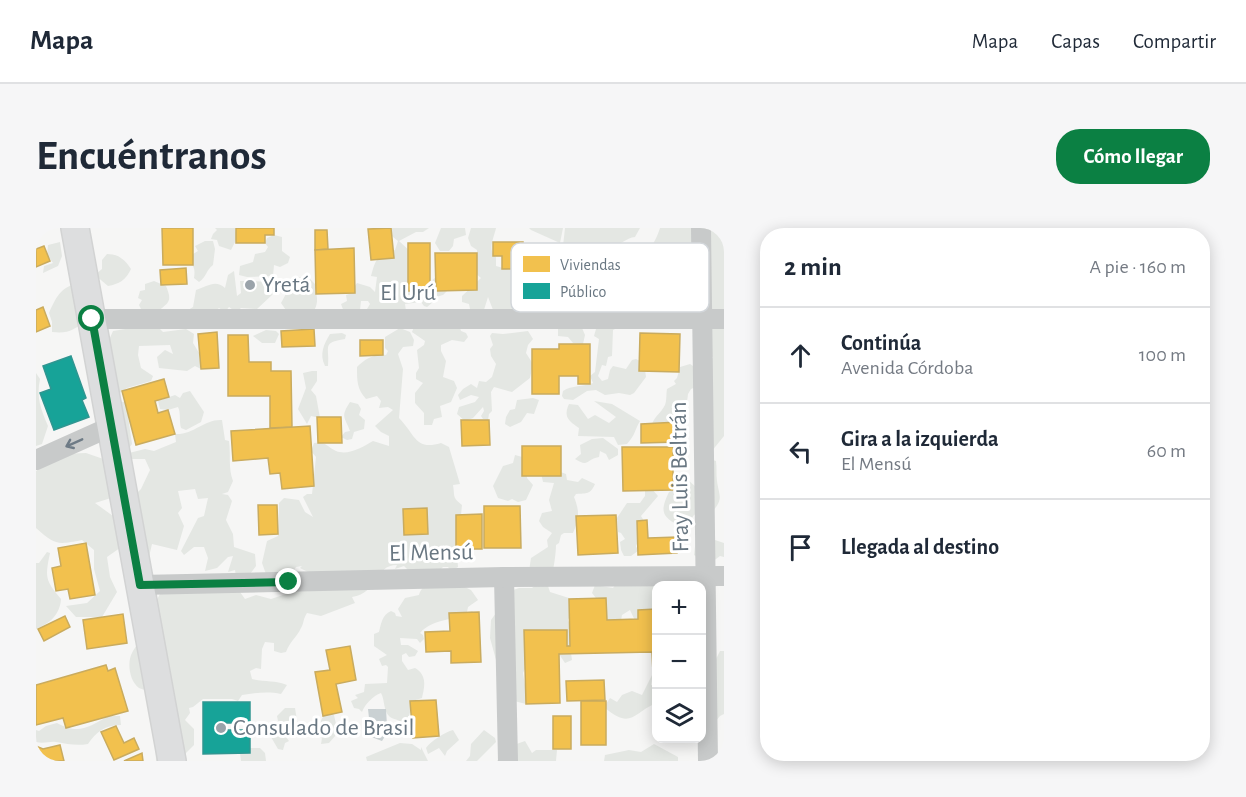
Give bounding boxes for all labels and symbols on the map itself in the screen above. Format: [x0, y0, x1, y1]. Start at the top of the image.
legend [511, 243, 709, 312]
text: Viviendas [560, 257, 621, 273]
place label: Yretá [262, 273, 311, 297]
marker: Yretá [243, 278, 257, 292]
street label: El Urú [380, 281, 436, 305]
text: Público [560, 284, 606, 300]
route start [78, 305, 104, 331]
street label: Fray Luis Beltrán [667, 401, 693, 553]
one-way arrow [65, 439, 83, 450]
street label: El Mensú [389, 540, 473, 566]
route end [275, 568, 301, 594]
place label: Consulado de Brasil [233, 716, 415, 740]
marker: Consulado de Brasil [214, 721, 228, 735]

